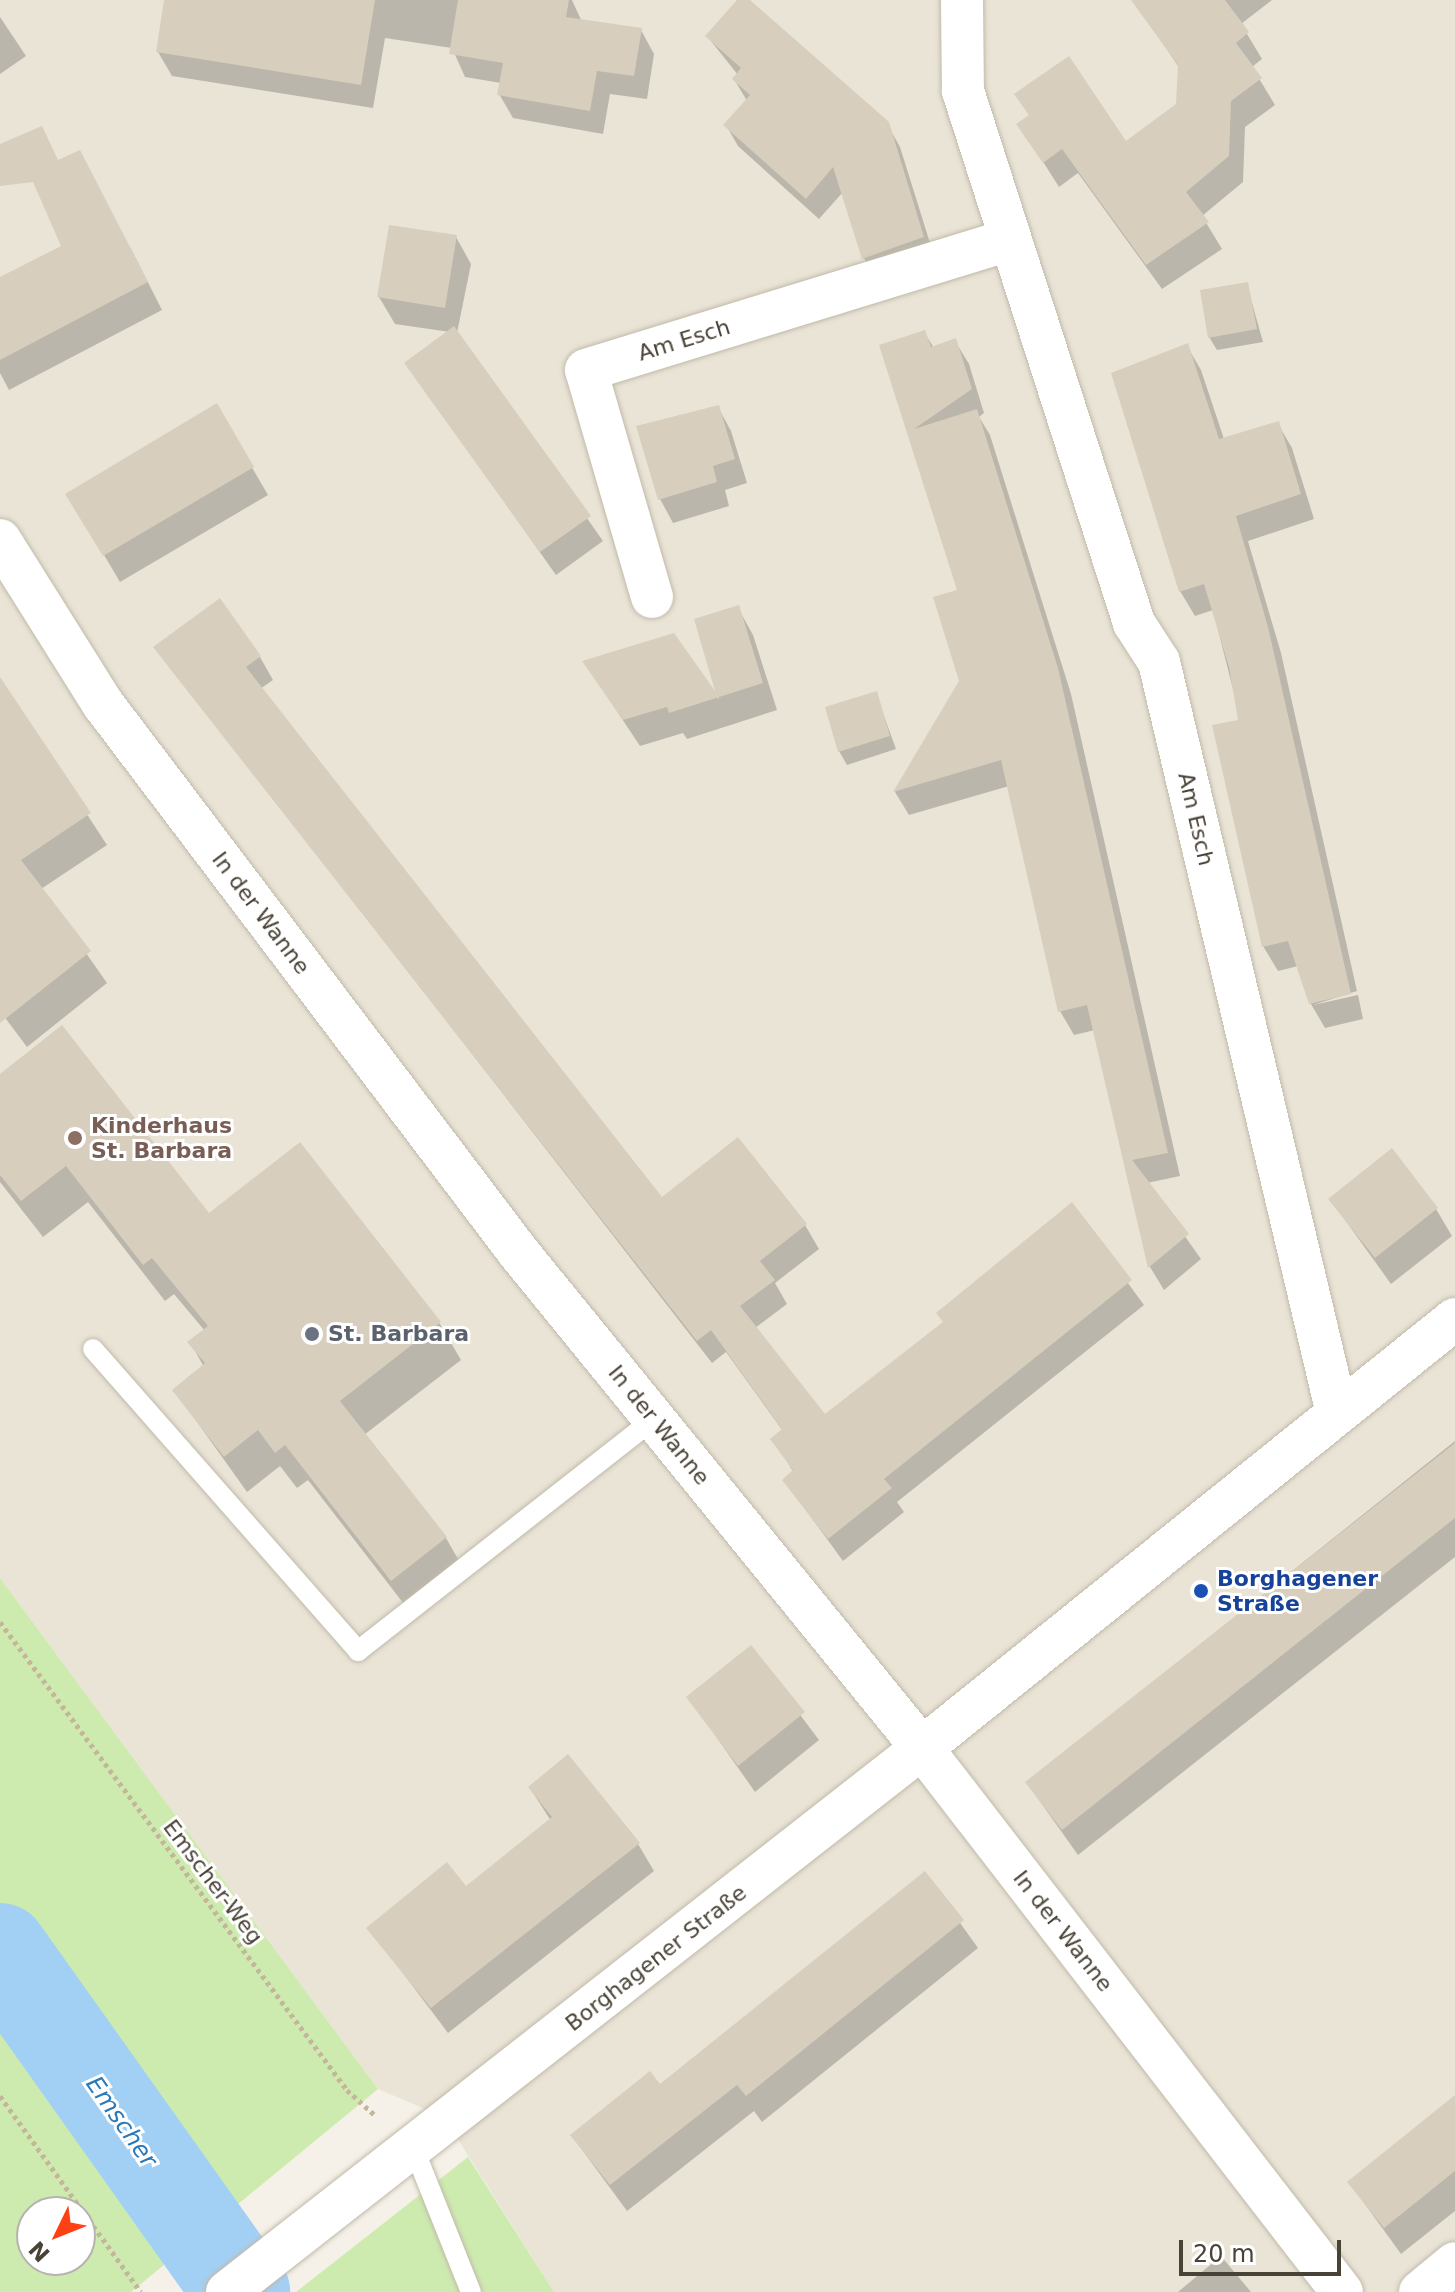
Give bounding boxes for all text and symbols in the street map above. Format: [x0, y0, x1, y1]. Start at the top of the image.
street label: Am Esch [635, 314, 733, 366]
street label: Am Esch [1172, 770, 1220, 868]
street label: In der Wanne [206, 847, 316, 979]
place label: Kinderhaus St. Barbara [91, 1112, 232, 1164]
marker: Kinderhaus St. Barbara [66, 1129, 84, 1147]
place label: St. Barbara [328, 1321, 469, 1347]
marker: St. Barbara [303, 1325, 321, 1343]
street label: In der Wanne [603, 1360, 715, 1490]
place label: Borghagener Straße [1217, 1565, 1378, 1616]
marker: Borghagener Straße [1192, 1582, 1210, 1600]
street label: Emscher-Weg [158, 1815, 268, 1949]
street label: In der Wanne [1008, 1865, 1118, 1997]
street label: Borghagener Straße [560, 1879, 752, 2037]
water label: Emscher [79, 2071, 163, 2173]
north arrow [16, 2196, 96, 2276]
scale bar [1183, 2224, 1345, 2274]
text: N [24, 2236, 55, 2267]
text: 20 m [1193, 2240, 1255, 2268]

